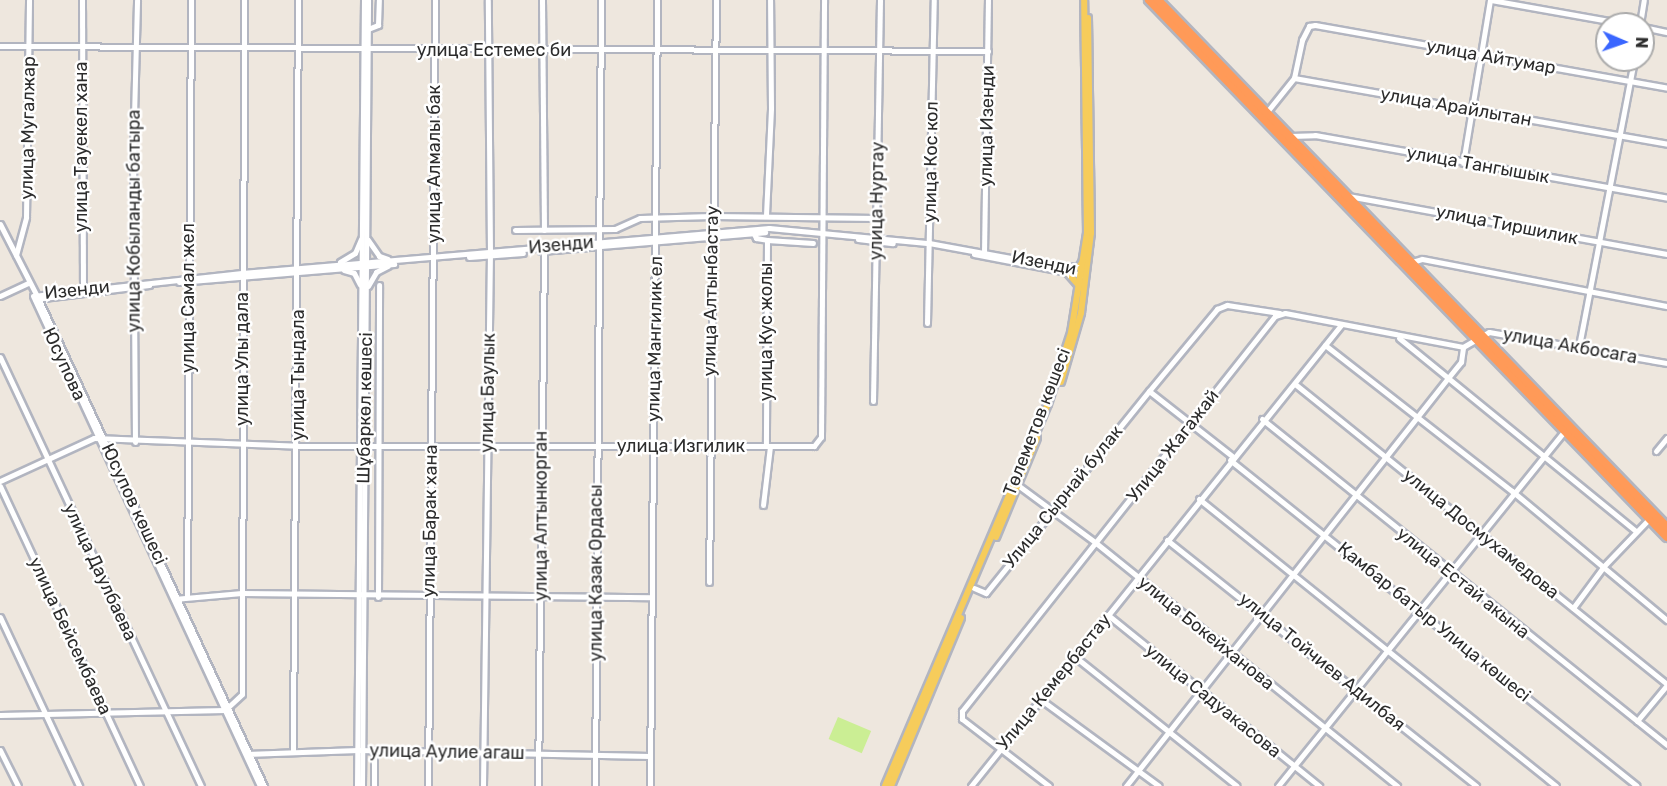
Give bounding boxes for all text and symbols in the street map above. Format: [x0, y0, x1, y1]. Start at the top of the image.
north arrow [1595, 12, 1655, 72]
street label: улица Айтумар [1425, 35, 1557, 79]
text: N [1632, 36, 1651, 49]
street label: улица Естемес би [417, 39, 571, 61]
street label: улица Мугалжар [16, 56, 40, 200]
street label: улица Тауекел хана [70, 62, 92, 232]
street label: улица Изенди [975, 65, 999, 187]
street label: улица Арайлытан [1379, 83, 1533, 131]
street label: улица Алмалы бак [423, 85, 445, 243]
street label: улица Кос кол [919, 101, 943, 223]
street label: улица Кобыланды батыра [123, 109, 145, 333]
street label: улица Нуртау [865, 142, 889, 260]
street label: улица Тангышык [1405, 142, 1551, 188]
street label: улица Тиршилик [1434, 201, 1580, 249]
street label: улица Алтынбастау [699, 205, 723, 377]
street label: улица Самал жел [177, 223, 199, 373]
street label: Изенди [527, 231, 595, 259]
street label: Изенди [1010, 246, 1078, 280]
street label: улица Мангилик ел [643, 256, 667, 422]
street label: улица Кус жолы [755, 263, 777, 401]
street label: Изенди [43, 276, 111, 304]
street label: улица Улы дала [231, 292, 253, 426]
street label: улица Тындала [287, 309, 309, 441]
street label: Юсупова [38, 324, 90, 404]
street label: улица Акбосага [1501, 324, 1639, 368]
street label: Шұбаркөл көшесі [353, 332, 377, 484]
street label: улица Баулык [476, 333, 500, 453]
street label: Төлеметов көшесі [999, 345, 1075, 499]
street label: Улица Жагажай [1122, 385, 1224, 507]
street label: Улица Сырнай булак [999, 421, 1127, 573]
street label: улица Алтынкорган [530, 431, 552, 601]
street label: улица Изгилик [617, 435, 745, 457]
street label: Юсупов көшесі [97, 440, 171, 568]
street label: улица Барак хана [418, 444, 442, 598]
street label: улица Досмухамедова [1399, 464, 1563, 604]
street label: улица Казак Ордасы [585, 484, 607, 662]
street label: улица Даулбаева [59, 500, 141, 644]
street label: улица Естай акына [1392, 523, 1534, 643]
street label: Қамбар батыр Улица көшесі [1333, 538, 1535, 706]
street label: улица Бейсембаева [24, 554, 116, 718]
street label: улица Бокейханова [1133, 571, 1279, 695]
street label: улица Тойчиев Адилбая [1234, 588, 1410, 736]
street label: Улица Кемербастау [992, 609, 1116, 755]
street label: улица Садуакасова [1141, 640, 1285, 762]
street label: улица Аулие агаш [369, 740, 525, 764]

